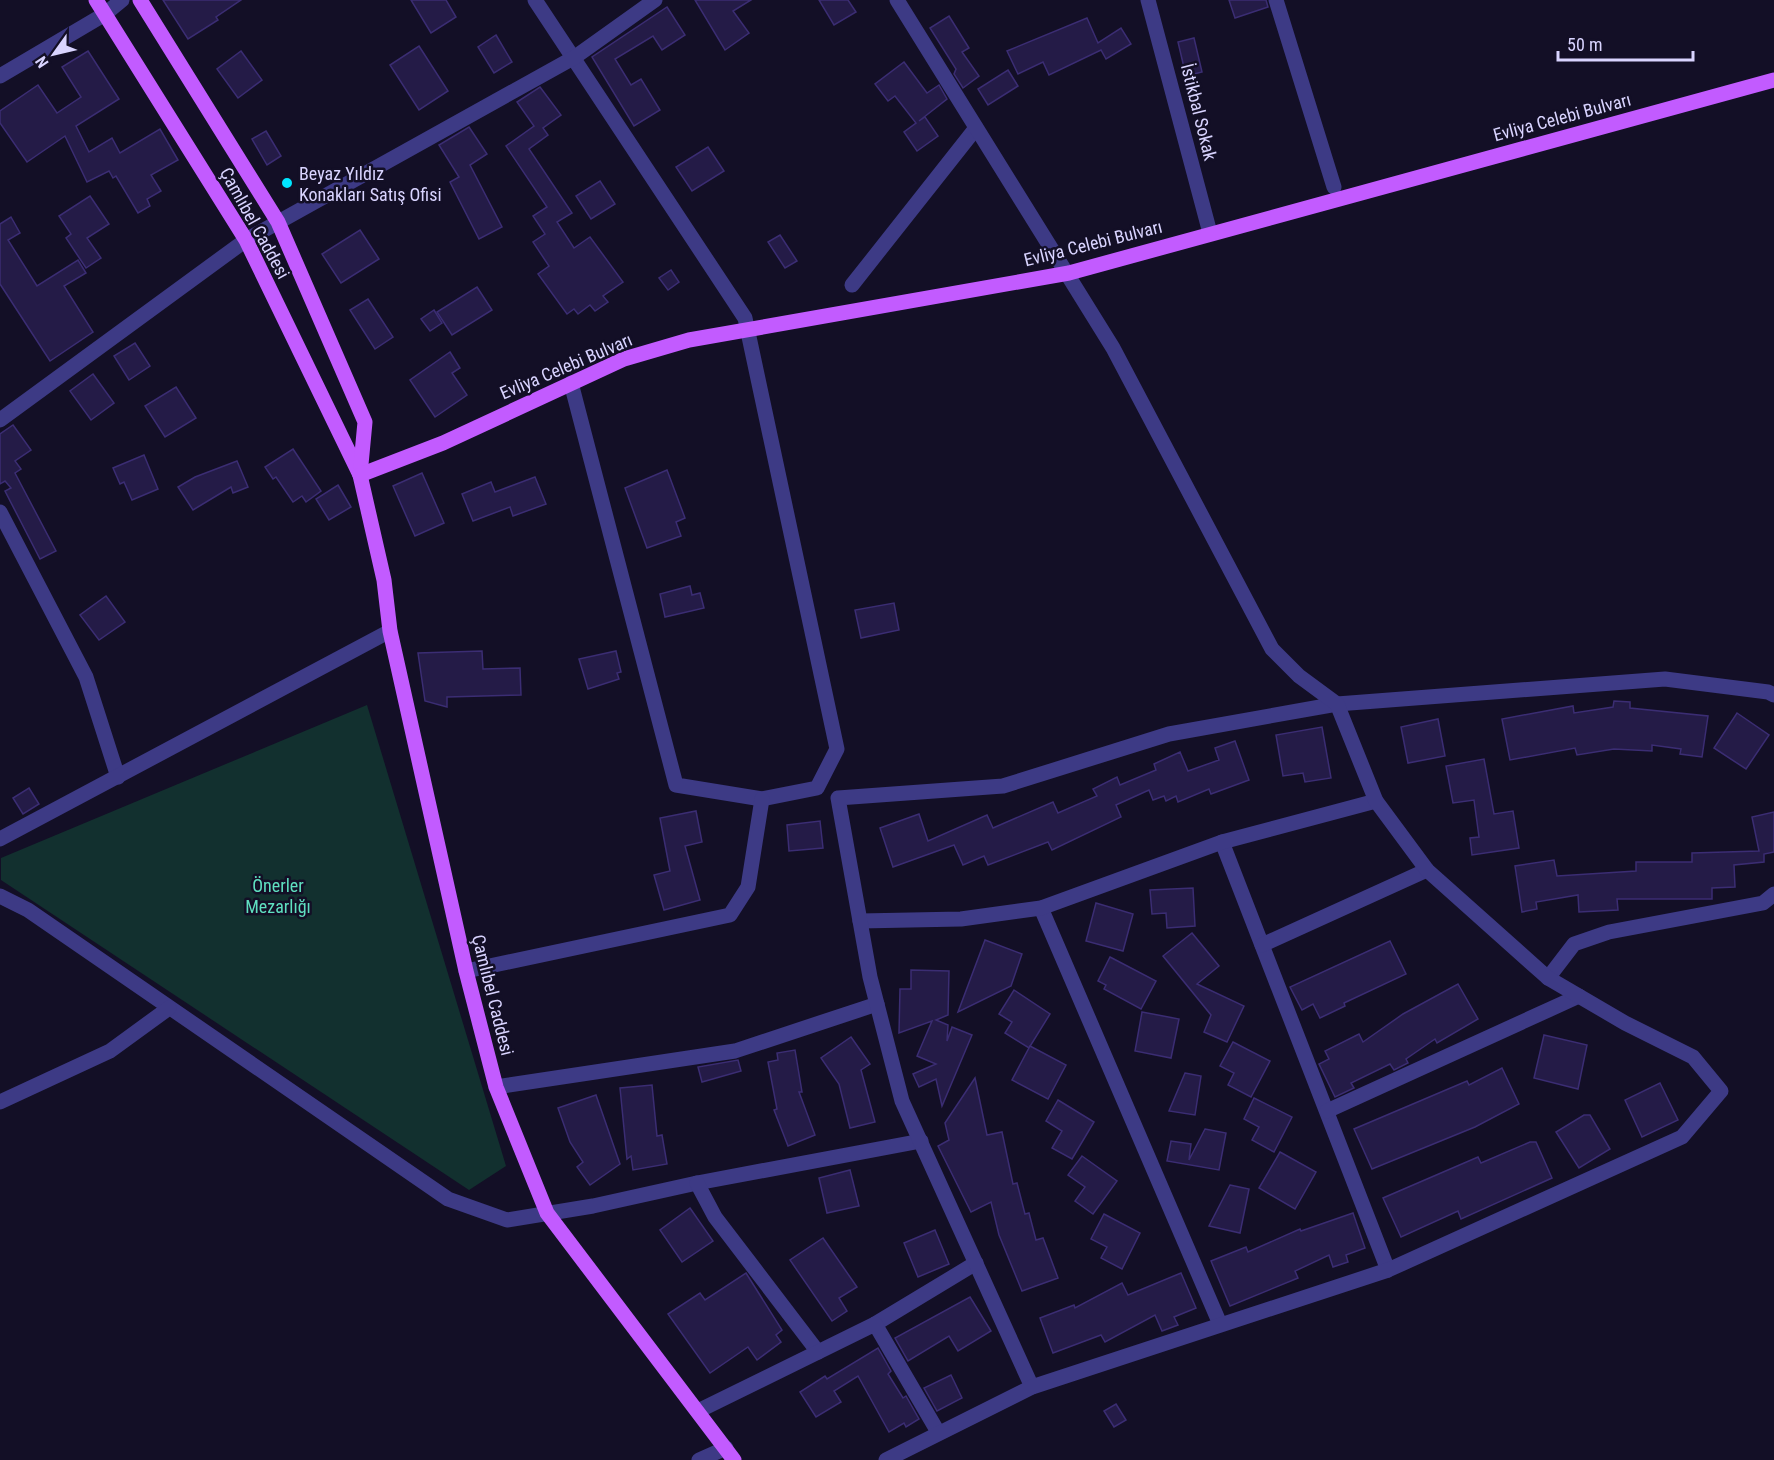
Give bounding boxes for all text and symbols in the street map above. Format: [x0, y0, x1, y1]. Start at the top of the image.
north arrow [24, 24, 84, 84]
scale bar [1558, 24, 1693, 62]
text: 50 m [1567, 34, 1602, 55]
text: N [31, 53, 53, 71]
street label: İstikbal Sokak [1177, 61, 1221, 163]
street label: Evliya Celebi Bulvarı [1491, 89, 1633, 145]
place label: Beyaz Yıldız Konakları Satış Ofisi [299, 163, 442, 205]
street label: Çamlıbel Caddesi [216, 164, 294, 282]
marker: Beyaz Yıldız Konakları Satış Ofisi [280, 176, 294, 190]
street label: Evliya Celebi Bulvarı [1022, 216, 1164, 270]
street label: Evliya Celebi Bulvarı [497, 329, 635, 403]
park label: Önerler Mezarlığı [245, 875, 311, 917]
street label: Çamlıbel Caddesi [468, 932, 518, 1058]

